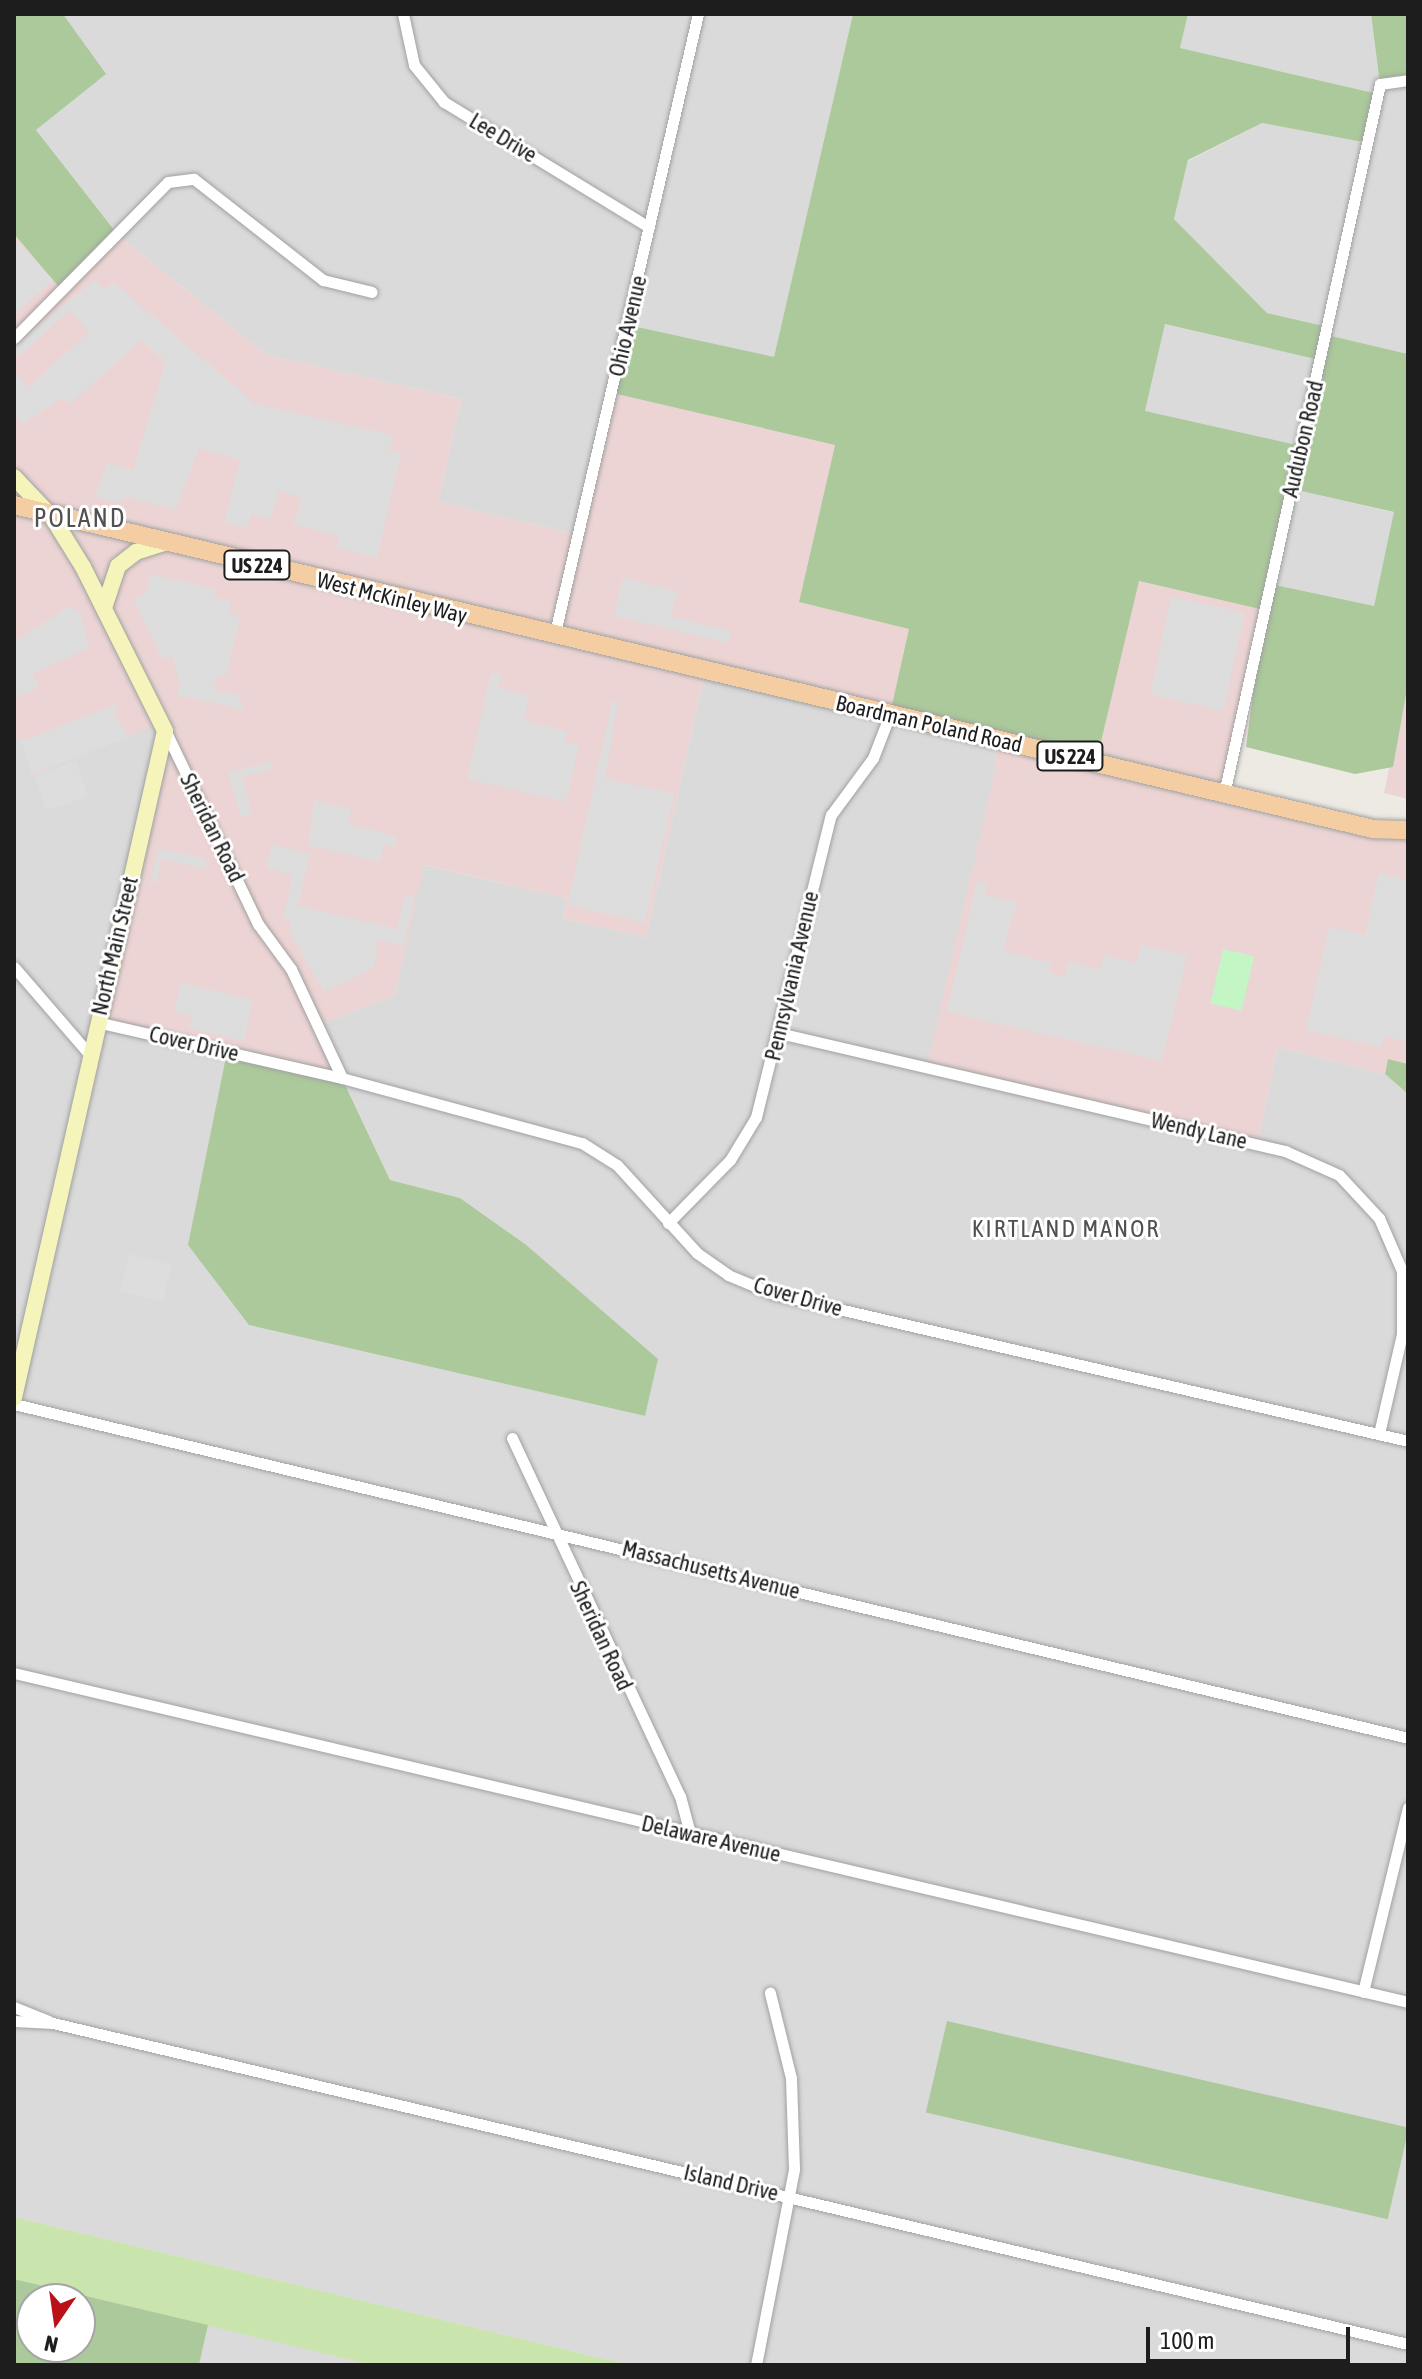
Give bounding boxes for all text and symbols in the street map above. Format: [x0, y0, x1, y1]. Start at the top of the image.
street label: Lee Drive [464, 108, 542, 168]
street label: Ohio Avenue [604, 273, 652, 379]
street label: Audubon Road [1277, 378, 1329, 500]
district label: POLAND [34, 503, 126, 535]
road number: US 224 [223, 549, 291, 581]
street label: West McKinley Way [314, 567, 470, 629]
street label: Boardman Poland Road [833, 690, 1025, 758]
road number: US 224 [1036, 740, 1104, 772]
street label: Sheridan Road [174, 769, 250, 887]
street label: North Main Street [86, 874, 144, 1018]
street label: Pennsylvania Avenue [760, 889, 824, 1063]
street label: Cover Drive [147, 1021, 241, 1067]
street label: Wendy Lane [1148, 1107, 1250, 1155]
district label: KIRTLAND MANOR [972, 1215, 1160, 1243]
street label: Cover Drive [751, 1272, 845, 1322]
street label: Massachusetts Avenue [619, 1535, 803, 1605]
street label: Sheridan Road [564, 1577, 638, 1695]
street label: Delaware Avenue [639, 1810, 783, 1868]
street label: Island Drive [681, 2159, 781, 2207]
north arrow [16, 2283, 96, 2363]
scale bar [1150, 2311, 1354, 2361]
text: 100 m [1160, 2327, 1214, 2354]
text: N [42, 2330, 60, 2359]

